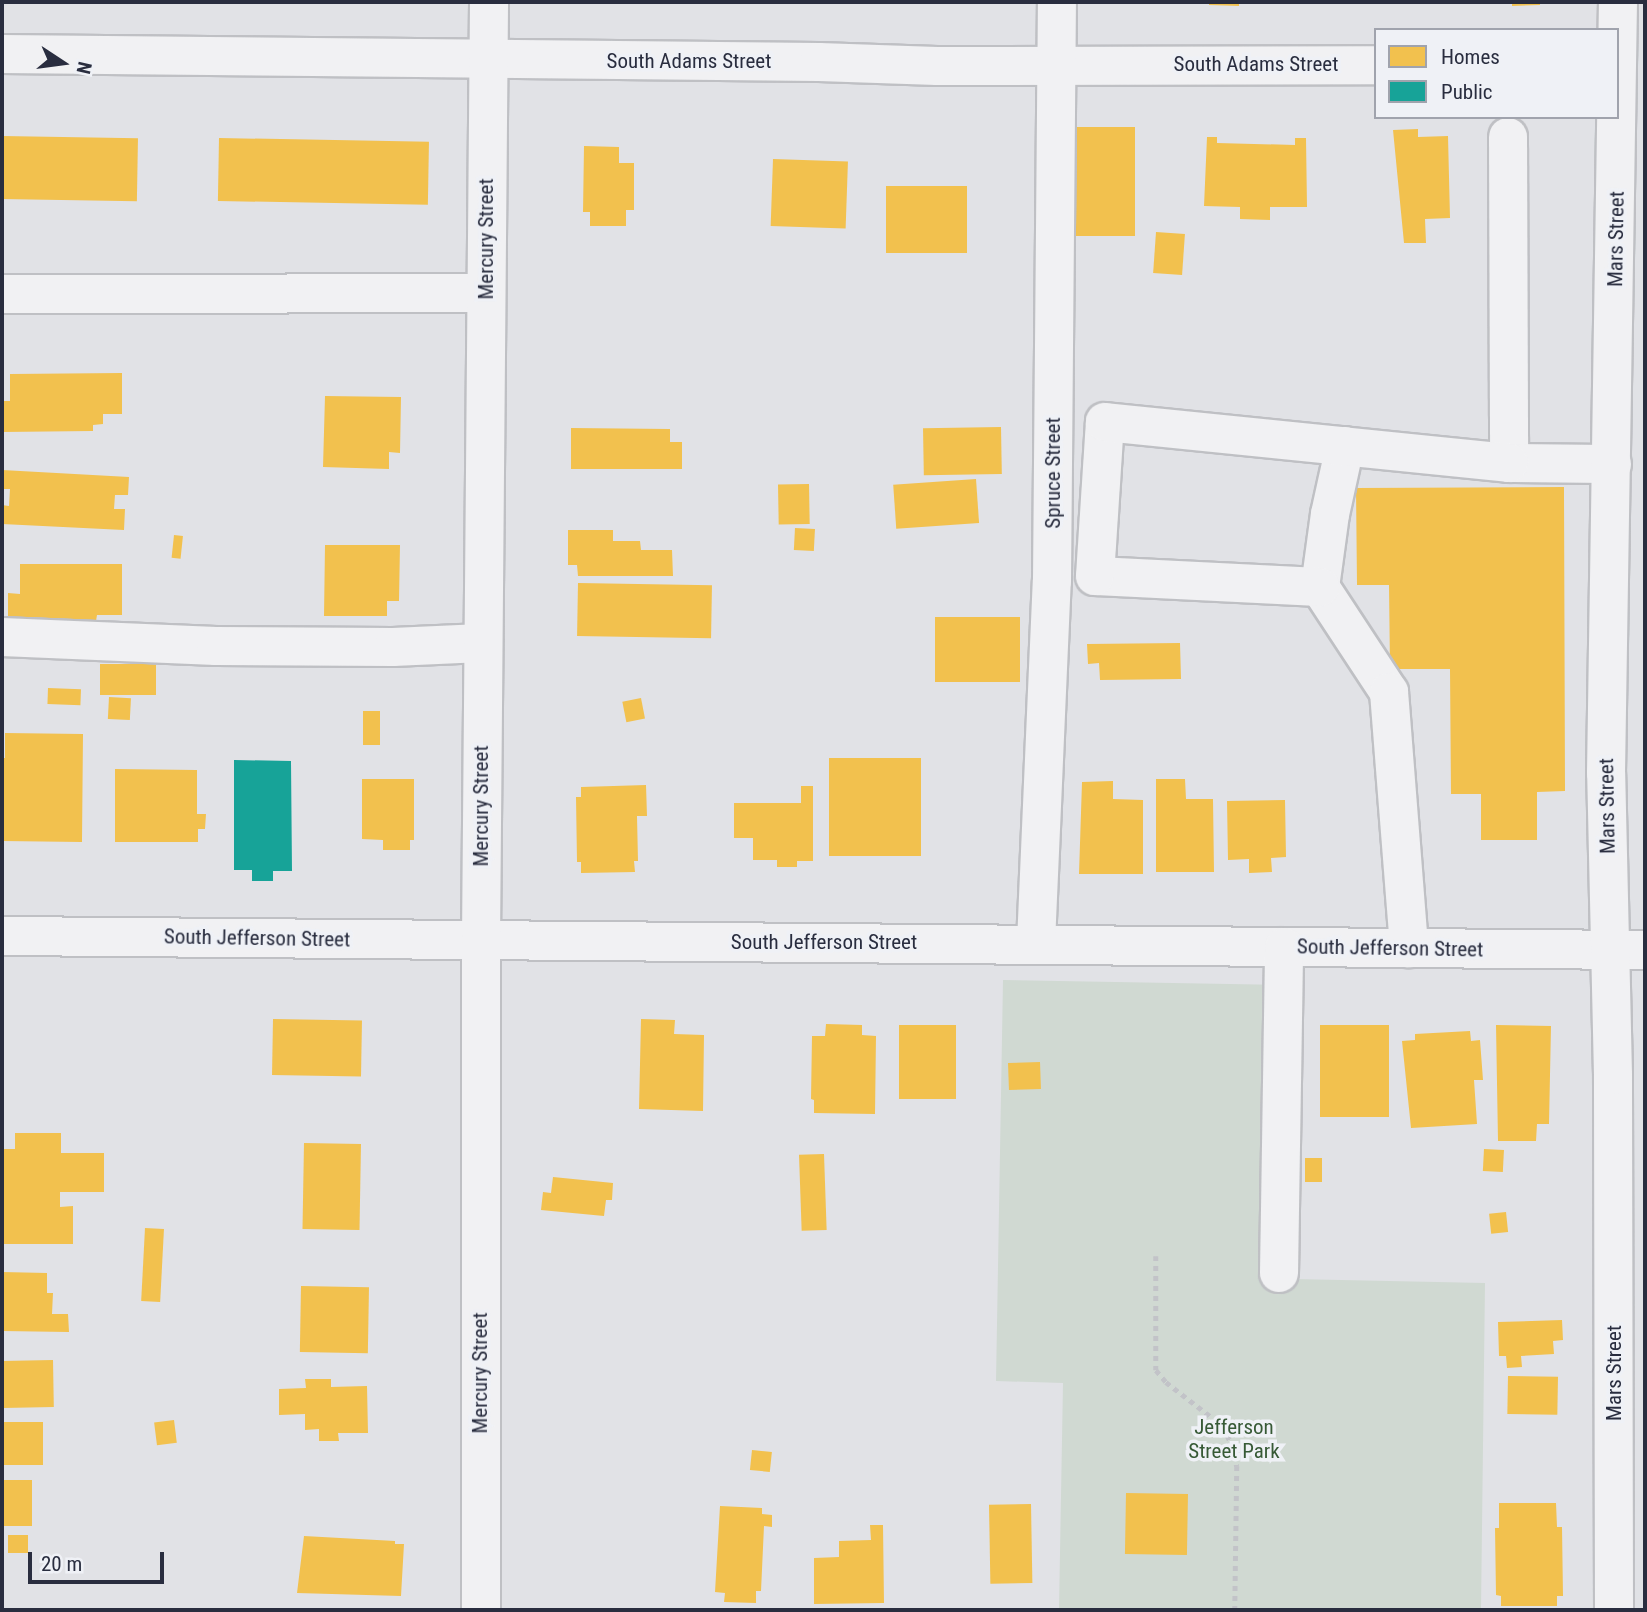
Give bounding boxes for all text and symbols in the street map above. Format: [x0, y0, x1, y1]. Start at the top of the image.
north arrow [28, 28, 98, 98]
legend [1374, 28, 1619, 119]
text: Homes [1441, 45, 1500, 69]
street label: South Adams Street [607, 48, 771, 74]
street label: South Adams Street [1174, 51, 1338, 77]
text: N [71, 60, 96, 76]
text: Public [1441, 80, 1493, 104]
street label: Mercury Street [473, 178, 499, 300]
street label: Mars Street [1603, 191, 1629, 287]
street label: Spruce Street [1040, 417, 1066, 529]
street label: Mercury Street [468, 745, 494, 867]
street label: Mars Street [1594, 758, 1620, 854]
street label: South Jefferson Street [164, 924, 350, 952]
street label: South Jefferson Street [731, 929, 917, 955]
street label: South Jefferson Street [1297, 934, 1483, 962]
street label: Mercury Street [467, 1312, 493, 1434]
street label: Mars Street [1601, 1325, 1627, 1421]
park label: Jefferson Street Park [1188, 1414, 1280, 1464]
scale bar [32, 1538, 168, 1582]
text: 20 m [41, 1552, 82, 1576]

